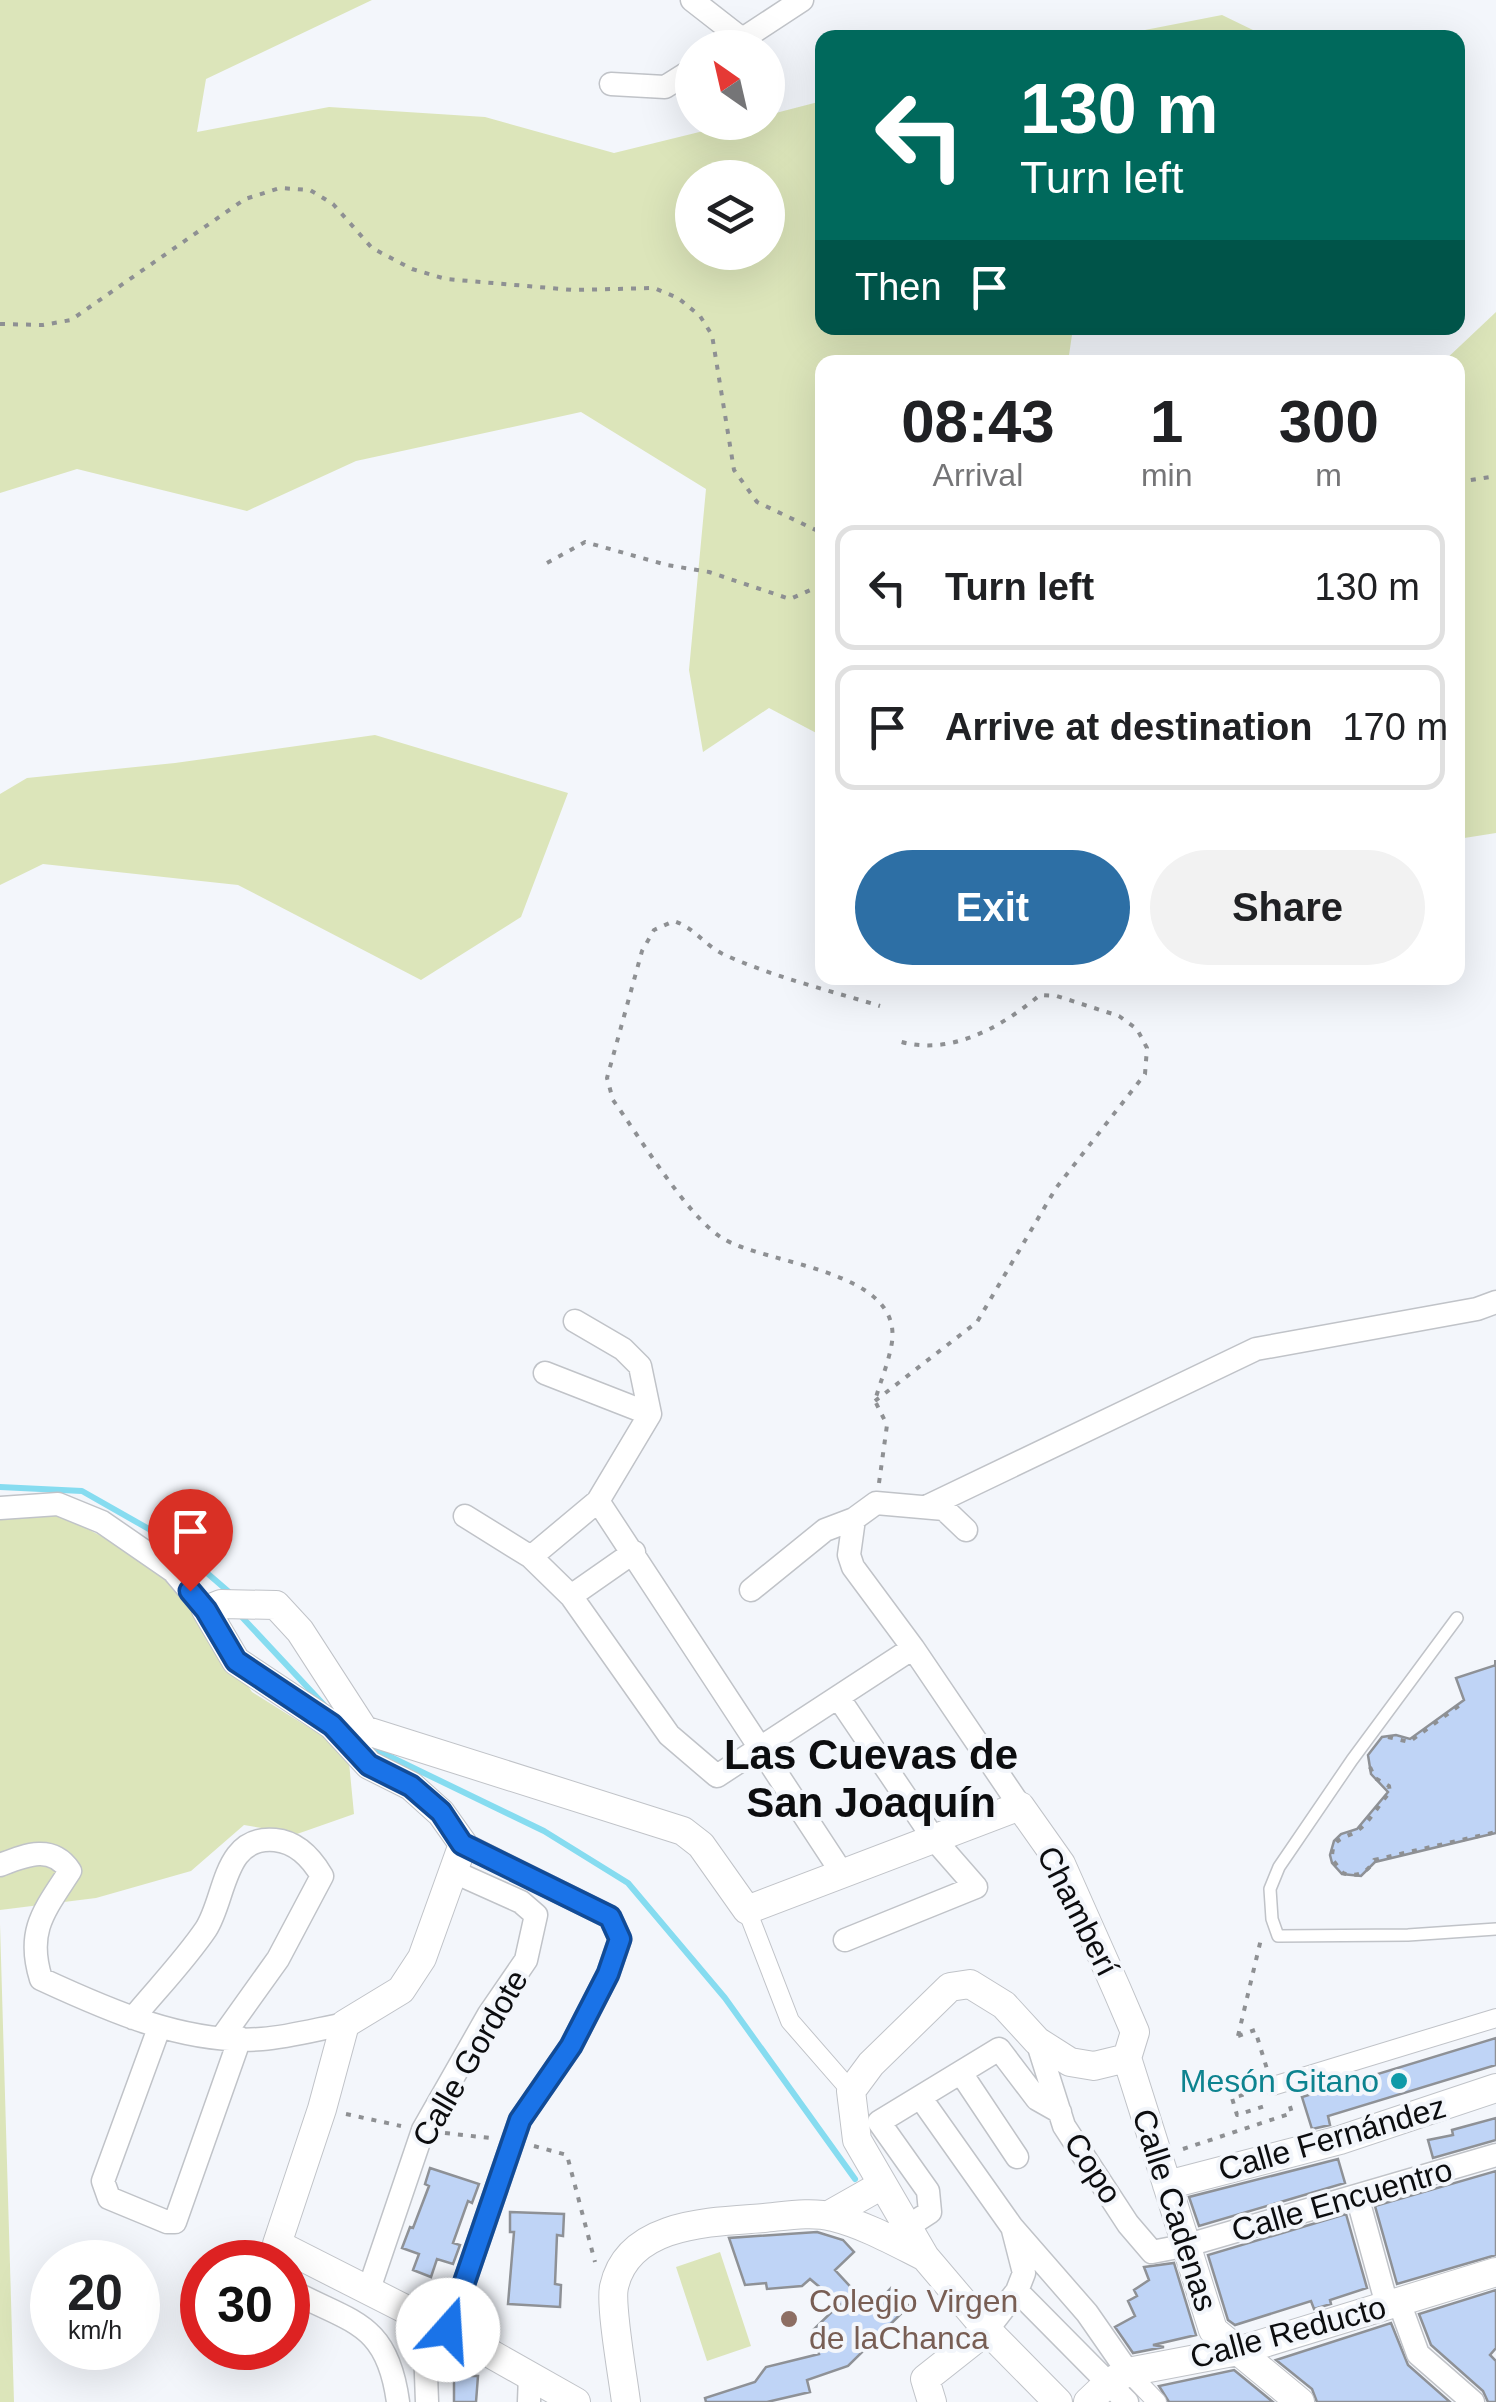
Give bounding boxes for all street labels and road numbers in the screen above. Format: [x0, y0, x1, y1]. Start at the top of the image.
street label: Chamberí [1030, 1840, 1126, 1982]
street label: Calle Gordote [405, 1964, 535, 2152]
street label: Calle Fernández [1214, 2088, 1450, 2188]
street label: Calle Cadenas [1125, 2105, 1225, 2315]
street label: Copo [1057, 2126, 1129, 2210]
street label: Calle Encuentro [1228, 2151, 1456, 2249]
street label: Calle Reducto [1186, 2289, 1390, 2375]

